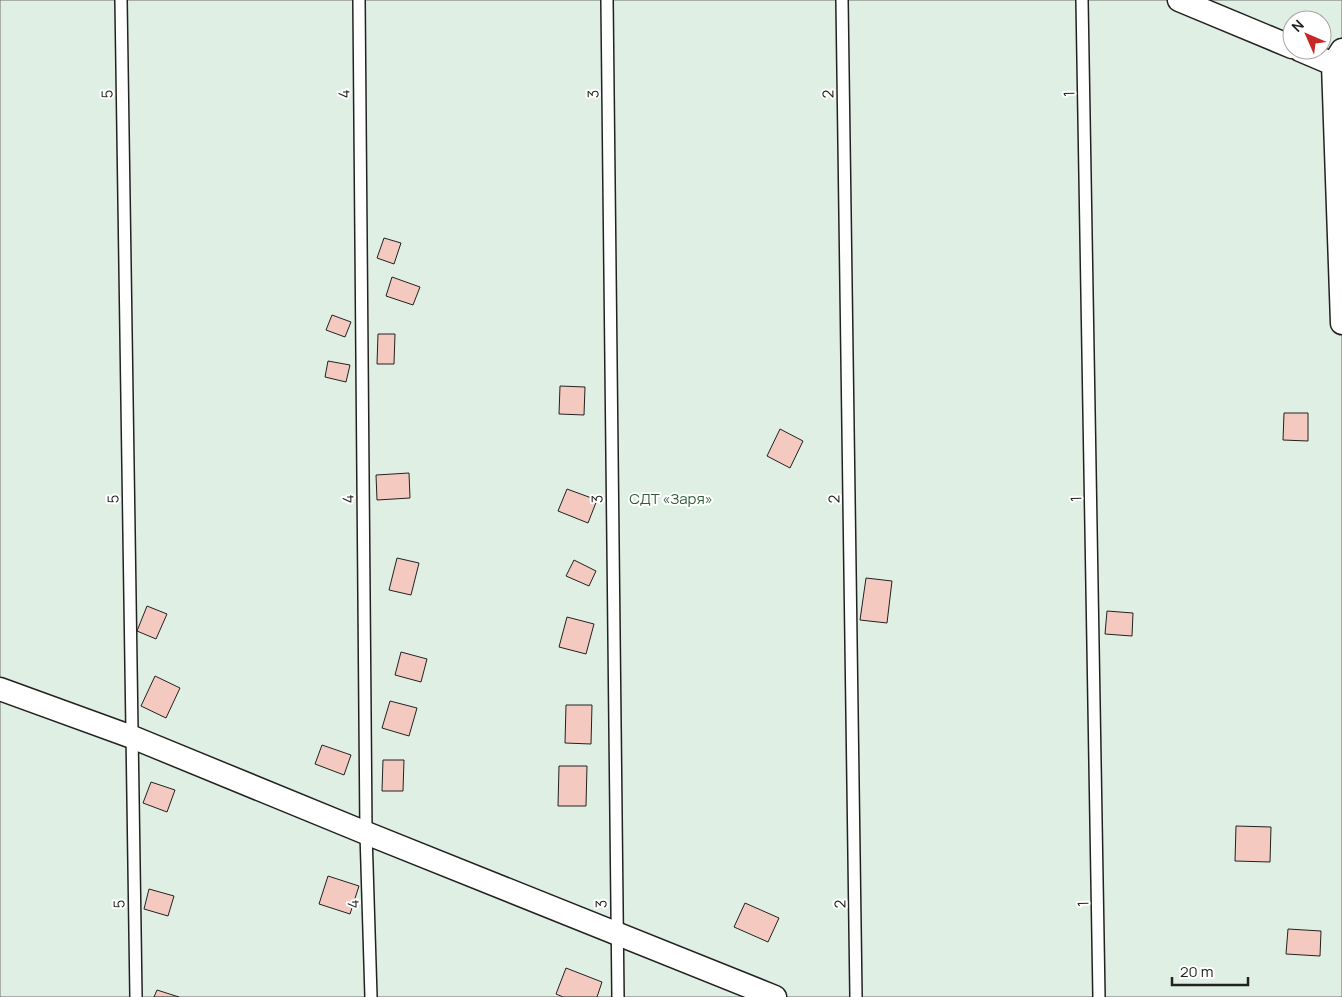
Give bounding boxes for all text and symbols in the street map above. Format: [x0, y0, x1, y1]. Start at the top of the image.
north arrow [1282, 10, 1332, 60]
text: N [1287, 15, 1308, 36]
street label: 5 [96, 89, 118, 99]
street label: 4 [333, 89, 355, 99]
street label: 3 [582, 90, 604, 98]
street label: 2 [817, 90, 839, 98]
street label: 1 [1058, 91, 1080, 97]
park label: СДТ «Заря» [629, 488, 713, 509]
street label: 5 [102, 494, 124, 504]
street label: 4 [337, 494, 359, 504]
street label: 3 [586, 495, 608, 503]
street label: 2 [823, 495, 845, 503]
street label: 1 [1065, 496, 1087, 502]
street label: 5 [108, 899, 130, 909]
street label: 4 [342, 899, 364, 909]
street label: 3 [590, 900, 612, 908]
street label: 2 [829, 900, 851, 908]
street label: 1 [1072, 901, 1094, 907]
scale bar [1172, 954, 1248, 986]
text: 20 m [1180, 961, 1213, 982]

